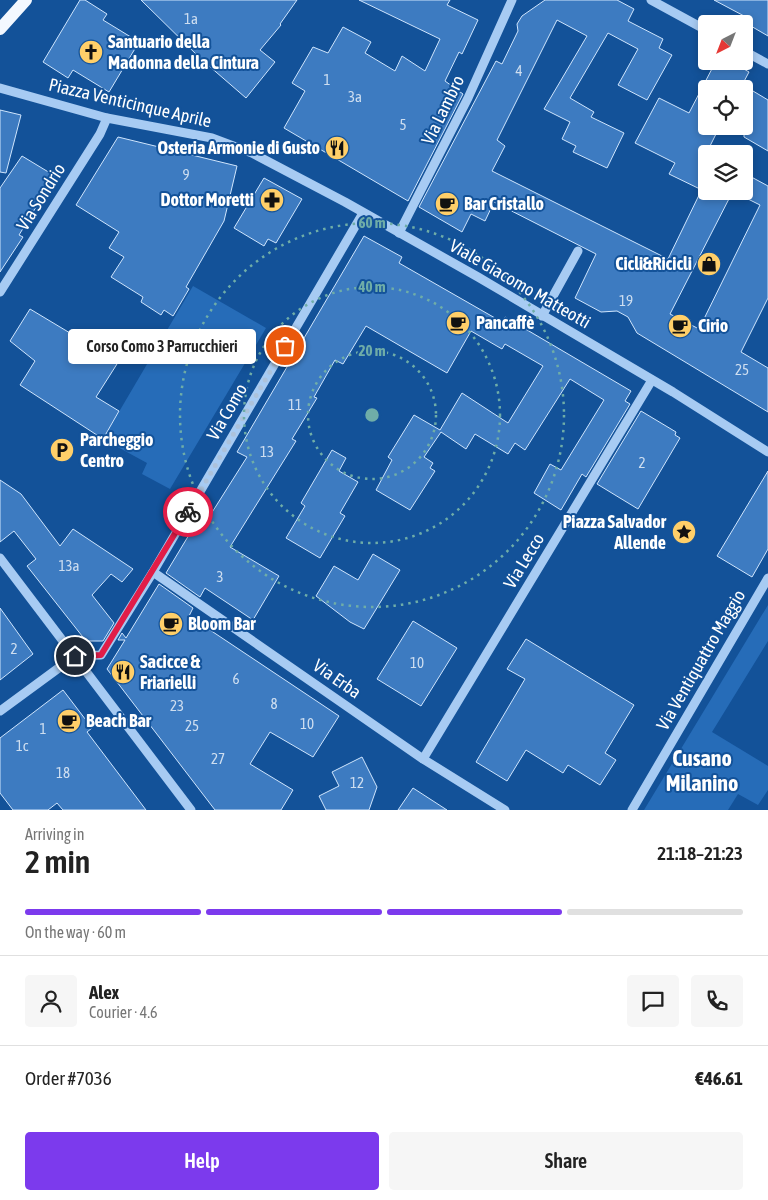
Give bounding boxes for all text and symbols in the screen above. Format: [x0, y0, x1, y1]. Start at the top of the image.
house number: 1a [184, 10, 198, 27]
north arrow [698, 15, 752, 70]
map controls [698, 15, 753, 200]
place label: Santuario della Madonna della Cintura [108, 31, 259, 73]
church icon: Santuario della Madonna della Cintura [78, 39, 104, 65]
house number: 4 [515, 62, 523, 79]
house number: 1 [323, 71, 331, 88]
street label: Via Lambro [417, 72, 468, 148]
street label: Piazza Venticinque Aprile [47, 74, 213, 131]
button: locate [698, 80, 753, 135]
house number: 3a [348, 88, 362, 105]
house number: 5 [399, 116, 407, 133]
restaurant icon: Osteria Armonie di Gusto [324, 135, 350, 161]
place label: Osteria Armonie di Gusto [157, 137, 320, 158]
button: layers [698, 145, 753, 200]
street label: Via Sondrio [12, 159, 69, 234]
house number: 9 [182, 166, 190, 183]
pharmacy icon: Dottor Moretti [259, 187, 285, 213]
place label: Dottor Moretti [161, 189, 254, 210]
cafe icon: Bar Cristallo [434, 191, 460, 217]
place label: Bar Cristallo [464, 193, 544, 214]
text: 60 m [359, 214, 386, 231]
street label: Viale Giacomo Matteotti [446, 235, 594, 332]
shop icon: Cicli&Ricicli [696, 251, 722, 277]
place label: Cicli&Ricicli [615, 253, 692, 274]
text: 40 m [358, 278, 386, 295]
house number: 19 [619, 292, 633, 309]
cafe icon: Pancaffè [445, 310, 471, 336]
place label: Pancaffè [476, 312, 535, 333]
cafe icon: Cirio [667, 313, 693, 339]
place label: Cirio [698, 315, 728, 336]
pin [264, 325, 306, 367]
callout: Corso Como 3 Parrucchieri [68, 328, 255, 364]
icon: bag [271, 332, 299, 360]
text: Corso Como 3 Parrucchieri [86, 337, 238, 355]
text: 20 m [359, 342, 386, 359]
house number: 25 [735, 361, 749, 378]
street label: Via Como [202, 380, 251, 444]
house number: 11 [288, 396, 302, 413]
centre of rings [363, 406, 381, 424]
place label: Parcheggio Centro [80, 429, 153, 471]
parking icon: Parcheggio Centro [49, 437, 75, 463]
house number: 13 [260, 443, 274, 460]
house number: 2 [638, 454, 646, 471]
courier [163, 487, 213, 537]
icon: bike [174, 498, 202, 526]
place label: Piazza Salvador Allende [563, 511, 667, 553]
place icon: Piazza Salvador Allende [671, 519, 697, 545]
street label: Via Lecco [499, 529, 548, 592]
house number: 13a [58, 557, 80, 574]
house number: 3 [216, 568, 224, 585]
street label: Via Ventiquattro Maggio [652, 586, 749, 734]
cafe icon: Bloom Bar [158, 611, 184, 637]
place label: Bloom Bar [188, 613, 256, 634]
pin [54, 635, 96, 677]
house number: 2 [10, 640, 18, 657]
icon: home [61, 642, 89, 670]
place label: Sacicce & Friarielli [140, 651, 201, 693]
house number: 10 [410, 654, 424, 671]
street label: Via Erba [309, 655, 365, 703]
restaurant icon: Sacicce & Friarielli [110, 659, 136, 685]
house number: 6 [232, 670, 240, 687]
house number: 8 [270, 695, 278, 712]
house number: 23 [170, 697, 184, 714]
cafe icon: Beach Bar [56, 708, 82, 734]
place label: Beach Bar [86, 710, 152, 731]
house number: 10 [300, 715, 314, 732]
house number: 25 [185, 717, 199, 734]
house number: 1 [39, 720, 47, 737]
house number: 1c [16, 737, 29, 754]
district label: Cusano Milanino [666, 745, 738, 796]
house number: 27 [211, 750, 225, 767]
house number: 18 [56, 764, 70, 781]
house number: 12 [350, 774, 364, 791]
text: Arriving in [25, 825, 85, 843]
text: 21:18–21:23 [657, 842, 743, 864]
text: 2 min [25, 843, 90, 880]
text: On the way · 60 m [25, 923, 126, 941]
button: person [25, 975, 77, 1027]
button: chat [627, 975, 679, 1027]
button: phone [691, 975, 743, 1027]
text: Alex [89, 981, 119, 1003]
text: Courier · 4.6 [89, 1003, 158, 1021]
text: Order #7036 [25, 1067, 112, 1089]
text: €46.61 [695, 1067, 743, 1089]
button: Help [25, 1132, 379, 1190]
button: Share [389, 1132, 743, 1190]

